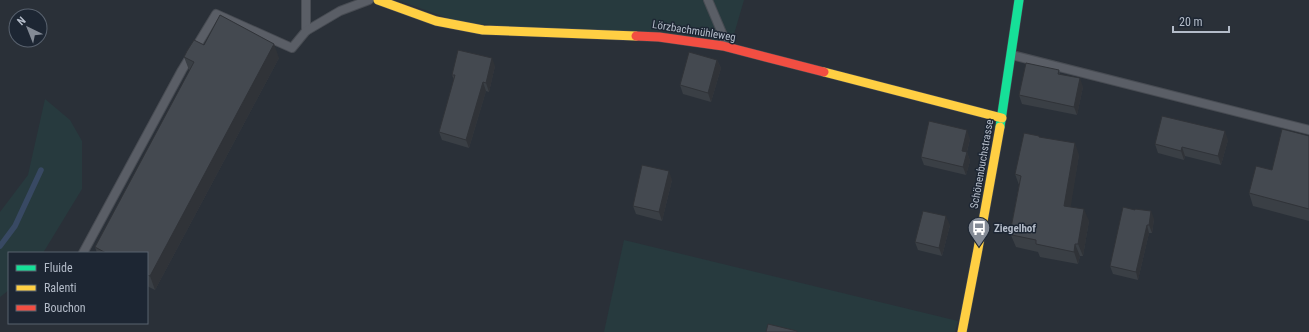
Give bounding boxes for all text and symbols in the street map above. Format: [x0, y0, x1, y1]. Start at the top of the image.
north arrow [8, 8, 48, 48]
scale bar [1173, 8, 1229, 34]
text: N [15, 14, 29, 28]
text: 20 m [1179, 15, 1203, 29]
street label: Lörzbachmühleweg [651, 18, 737, 44]
street label: Schönenbuchstrasse [968, 118, 996, 210]
bus stop icon: Ziegelhof [966, 215, 992, 248]
place label: Ziegelhof [994, 222, 1036, 235]
legend [8, 252, 148, 324]
text: Fluide [44, 261, 73, 275]
text: Ralenti [44, 281, 77, 295]
text: Bouchon [44, 301, 86, 315]

